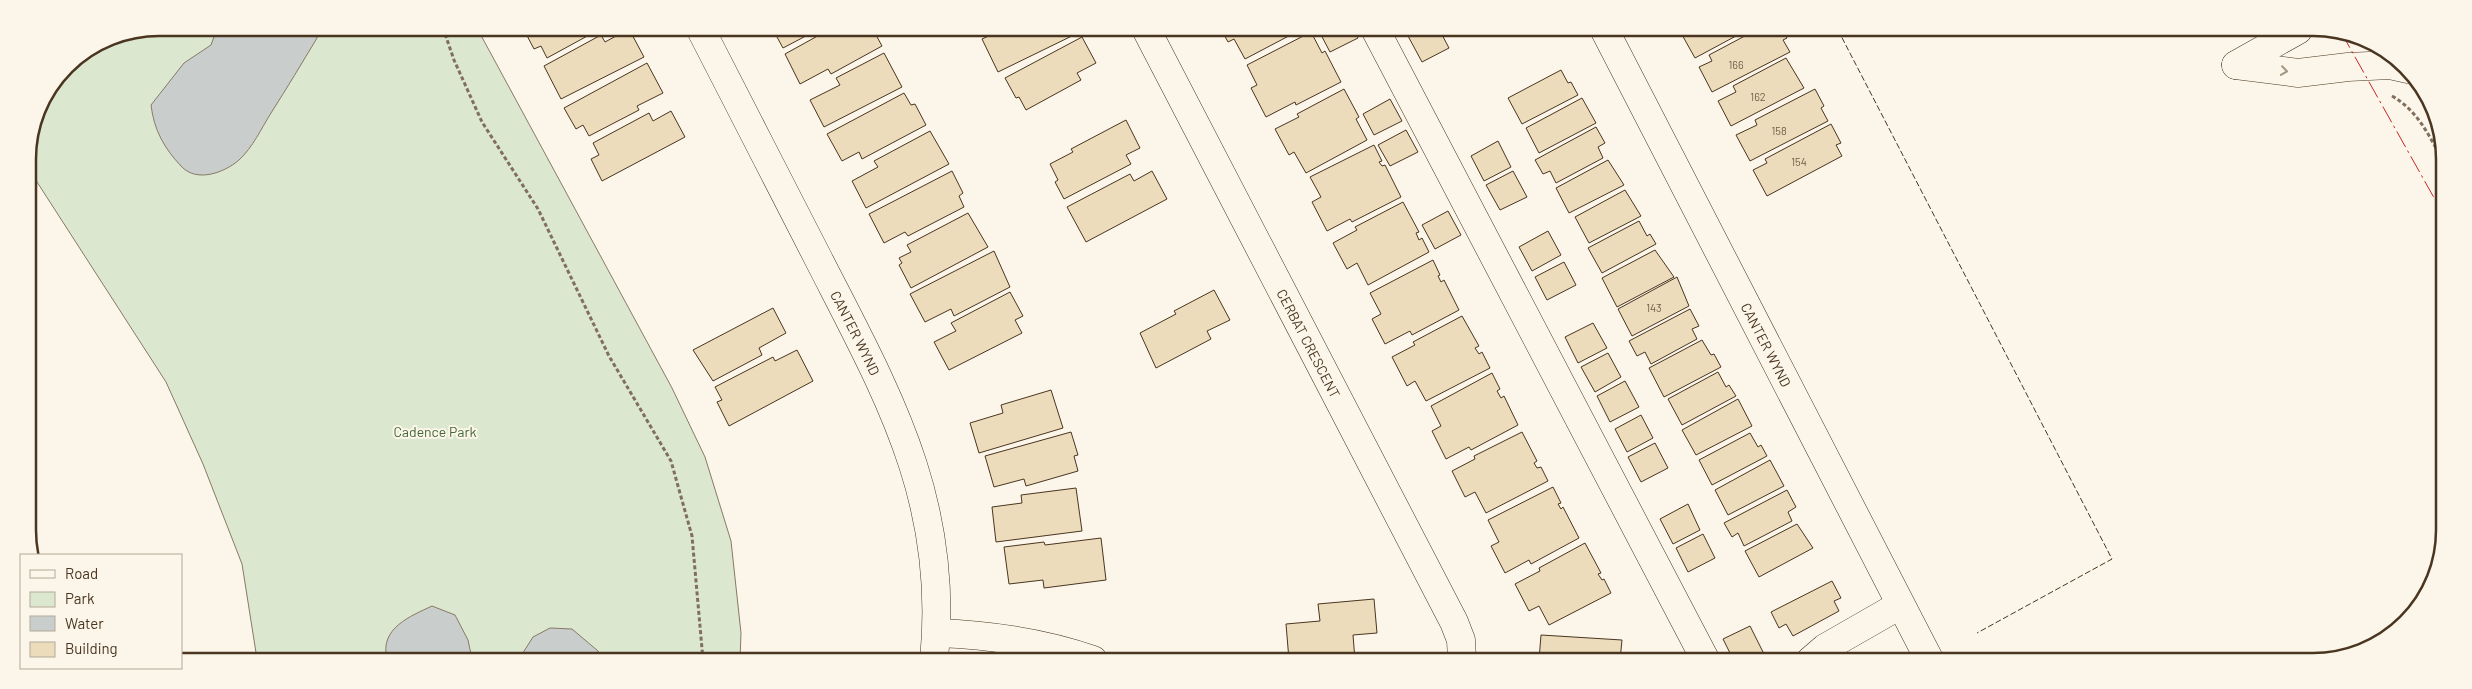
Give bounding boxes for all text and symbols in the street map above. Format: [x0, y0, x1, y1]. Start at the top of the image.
house number: 166 [1728, 58, 1744, 71]
one-way arrow [2280, 66, 2289, 76]
house number: 162 [1750, 90, 1766, 103]
house number: 158 [1771, 124, 1787, 137]
house number: 154 [1791, 155, 1807, 168]
street label: CERBAT CRESCENT [1274, 286, 1345, 401]
street label: CANTER WYND [828, 288, 884, 378]
street label: CANTER WYND [1738, 300, 1795, 389]
house number: 143 [1646, 301, 1662, 314]
park label: Cadence Park [393, 423, 477, 440]
legend [20, 554, 182, 669]
text: Road [65, 564, 98, 582]
text: Park [65, 589, 95, 607]
text: Water [65, 614, 104, 632]
text: Building [65, 639, 118, 657]

